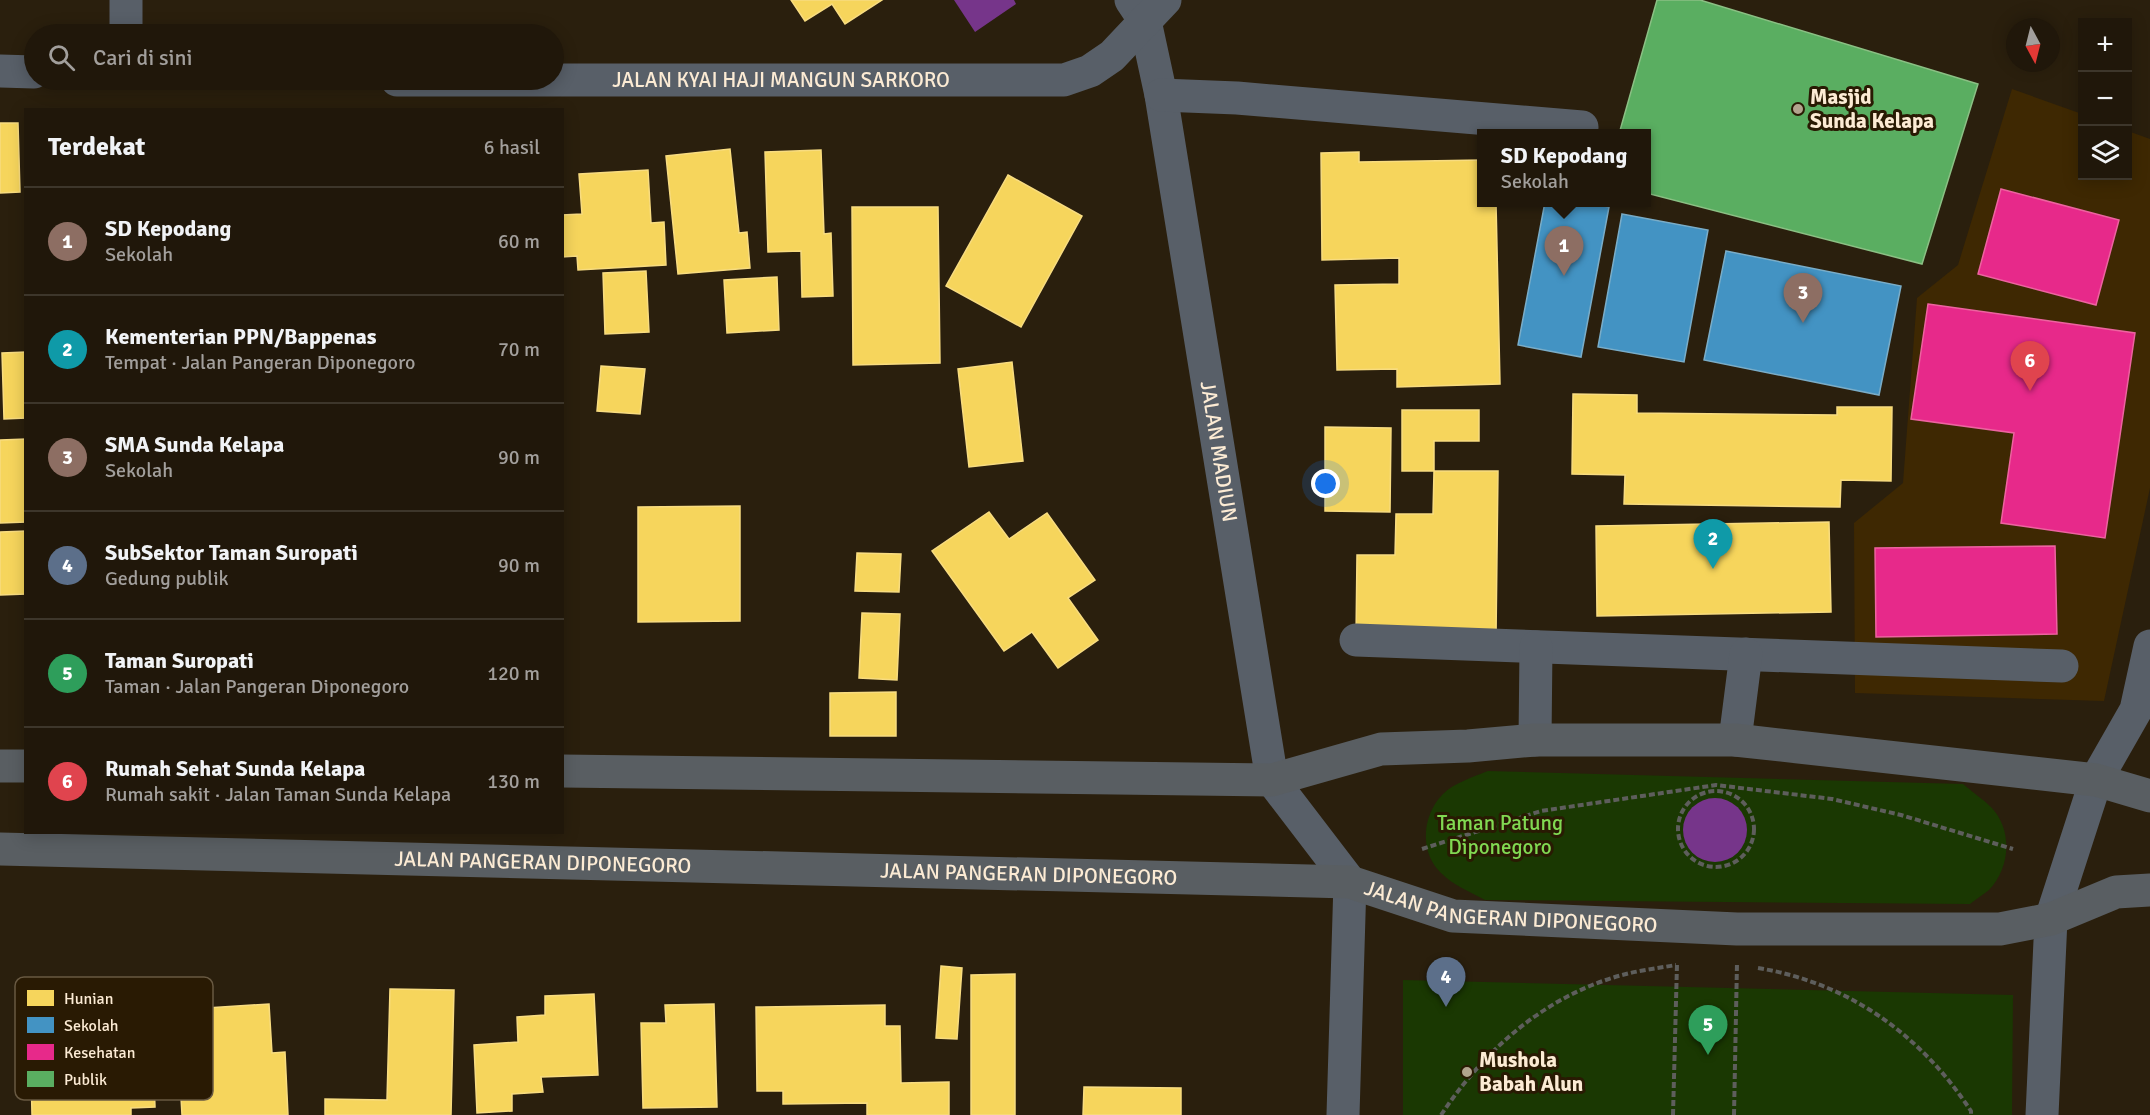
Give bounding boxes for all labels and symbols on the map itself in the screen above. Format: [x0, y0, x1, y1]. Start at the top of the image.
north arrow [2006, 18, 2060, 72]
street label: JALAN KYAI HAJI MANGUN SARKORO [612, 67, 950, 93]
place label: Masjid Sunda Kelapa [1810, 84, 1934, 134]
marker: Masjid Sunda Kelapa [1791, 102, 1805, 116]
pin: 1 [1544, 226, 1584, 276]
pin: 3 [1784, 274, 1822, 323]
pin: 6 [2010, 342, 2050, 391]
street label: JALAN MADIUN [1195, 379, 1243, 524]
your location [1311, 469, 1340, 498]
pin: 2 [1694, 520, 1732, 569]
park label: Taman Patung Diponegoro [1437, 810, 1563, 860]
street label: JALAN PANGERAN DIPONEGORO [394, 846, 692, 879]
street label: JALAN PANGERAN DIPONEGORO [880, 858, 1177, 891]
street label: JALAN PANGERAN DIPONEGORO [1361, 875, 1658, 938]
pin: 4 [1426, 958, 1466, 1007]
legend [15, 977, 213, 1100]
text: Hunian [64, 989, 113, 1009]
pin: 5 [1688, 1006, 1728, 1055]
text: Sekolah [64, 1016, 118, 1036]
text: Kesehatan [64, 1043, 135, 1063]
place label: Mushola Babah Alun [1479, 1047, 1583, 1097]
marker: Mushola Babah Alun [1460, 1065, 1474, 1079]
text: Publik [64, 1070, 107, 1090]

